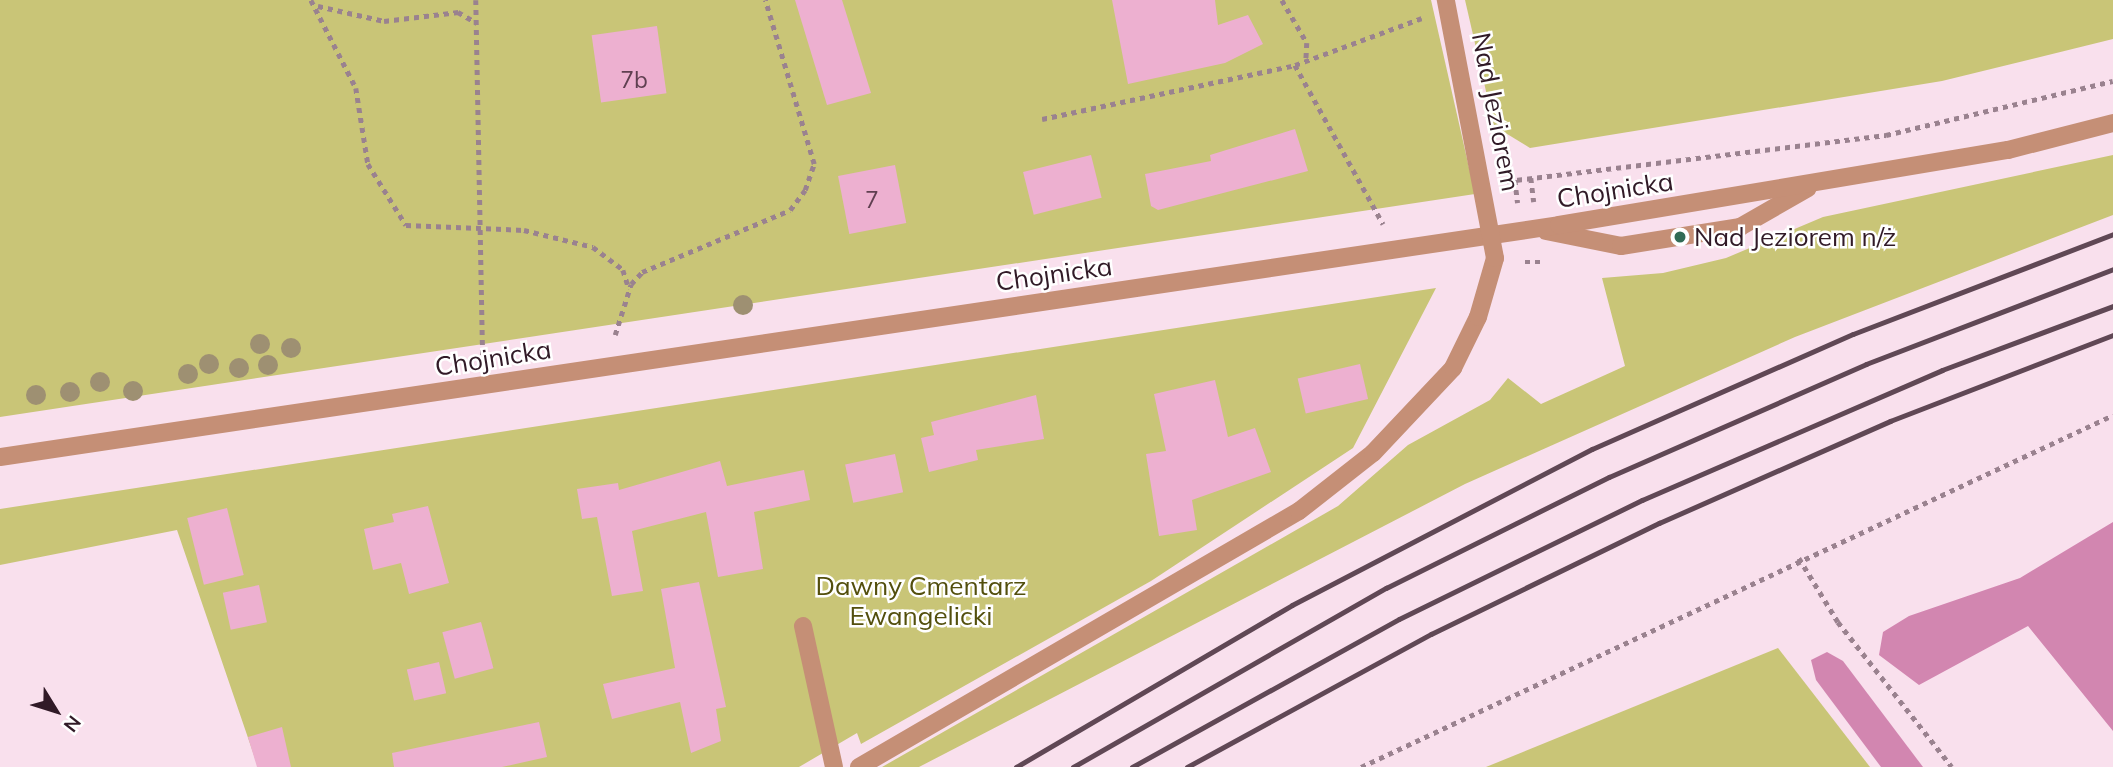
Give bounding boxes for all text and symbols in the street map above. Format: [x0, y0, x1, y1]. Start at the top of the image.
street label: Nad Jeziorem [1465, 30, 1527, 194]
house number: 7b [620, 66, 648, 94]
street label: Chojnicka [1555, 165, 1675, 215]
house number: 7 [865, 186, 879, 214]
place label: Nad Jeziorem n/ż [1694, 221, 1896, 253]
marker: Nad Jeziorem n/ż [1672, 229, 1688, 245]
street label: Chojnicka [994, 250, 1114, 298]
street label: Chojnicka [433, 333, 553, 383]
park label: Dawny Cmentarz Ewangelicki [816, 570, 1026, 632]
north arrow [21, 676, 91, 746]
text: N [59, 711, 86, 737]

